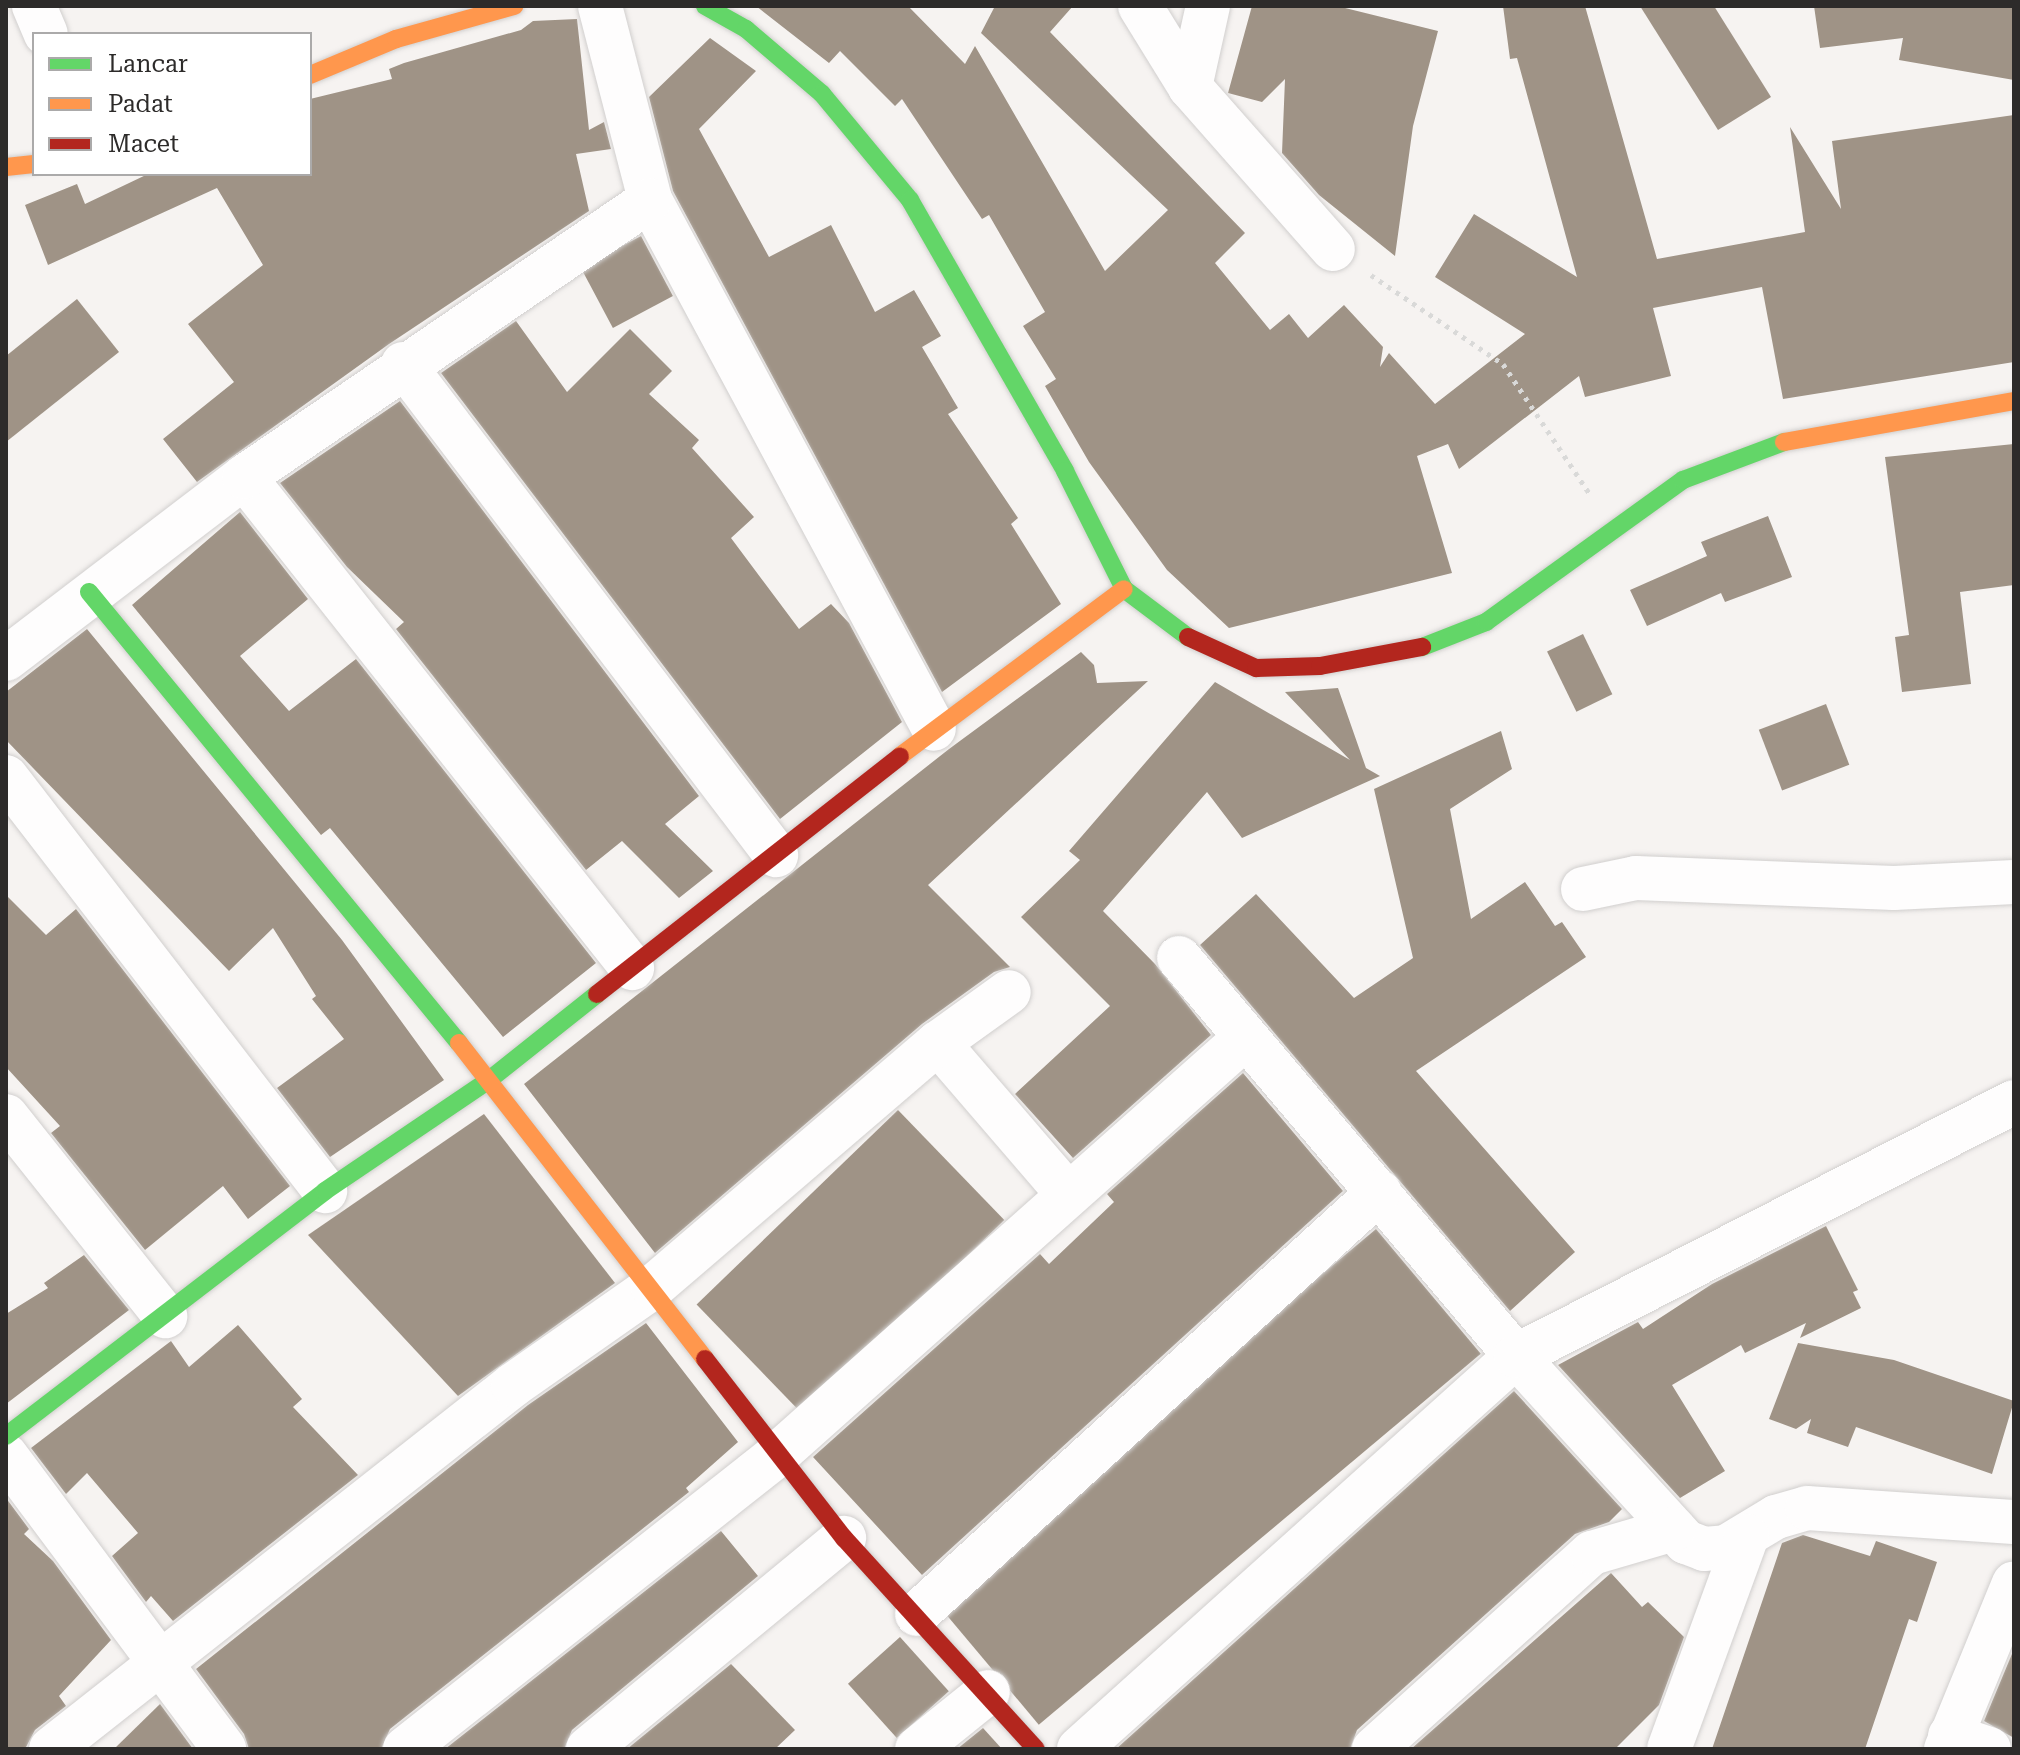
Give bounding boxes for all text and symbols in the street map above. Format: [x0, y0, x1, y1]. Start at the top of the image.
legend [32, 32, 312, 176]
text: Lancar [108, 50, 188, 78]
text: Padat [108, 90, 173, 118]
text: Macet [108, 130, 179, 158]

